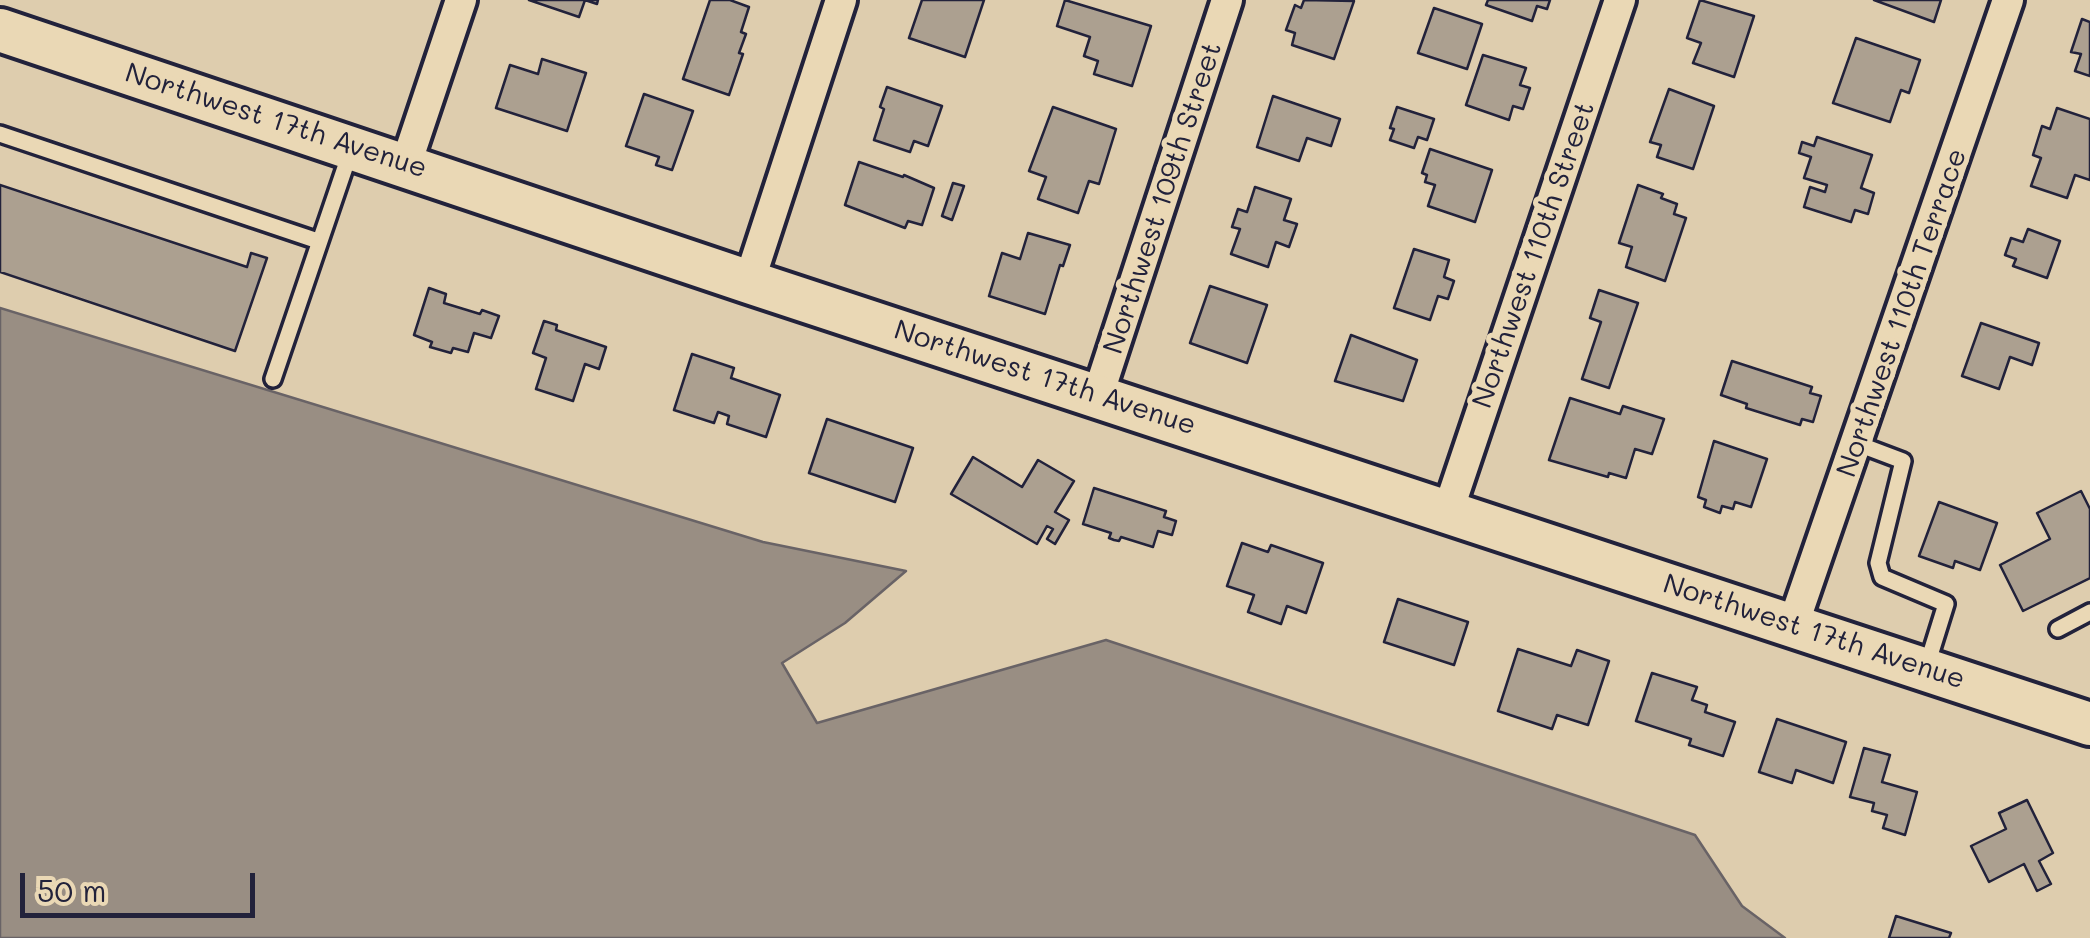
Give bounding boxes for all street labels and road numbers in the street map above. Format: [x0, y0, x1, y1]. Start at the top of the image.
street label: Northwest 109th Street [1097, 38, 1229, 358]
street label: Northwest 17th Avenue [121, 56, 431, 186]
street label: Northwest 110th Street [1466, 97, 1602, 413]
street label: Northwest 110th Terrace [1830, 144, 1974, 482]
street label: Northwest 17th Avenue [890, 313, 1200, 443]
street label: Northwest 17th Avenue [1659, 567, 1969, 697]

